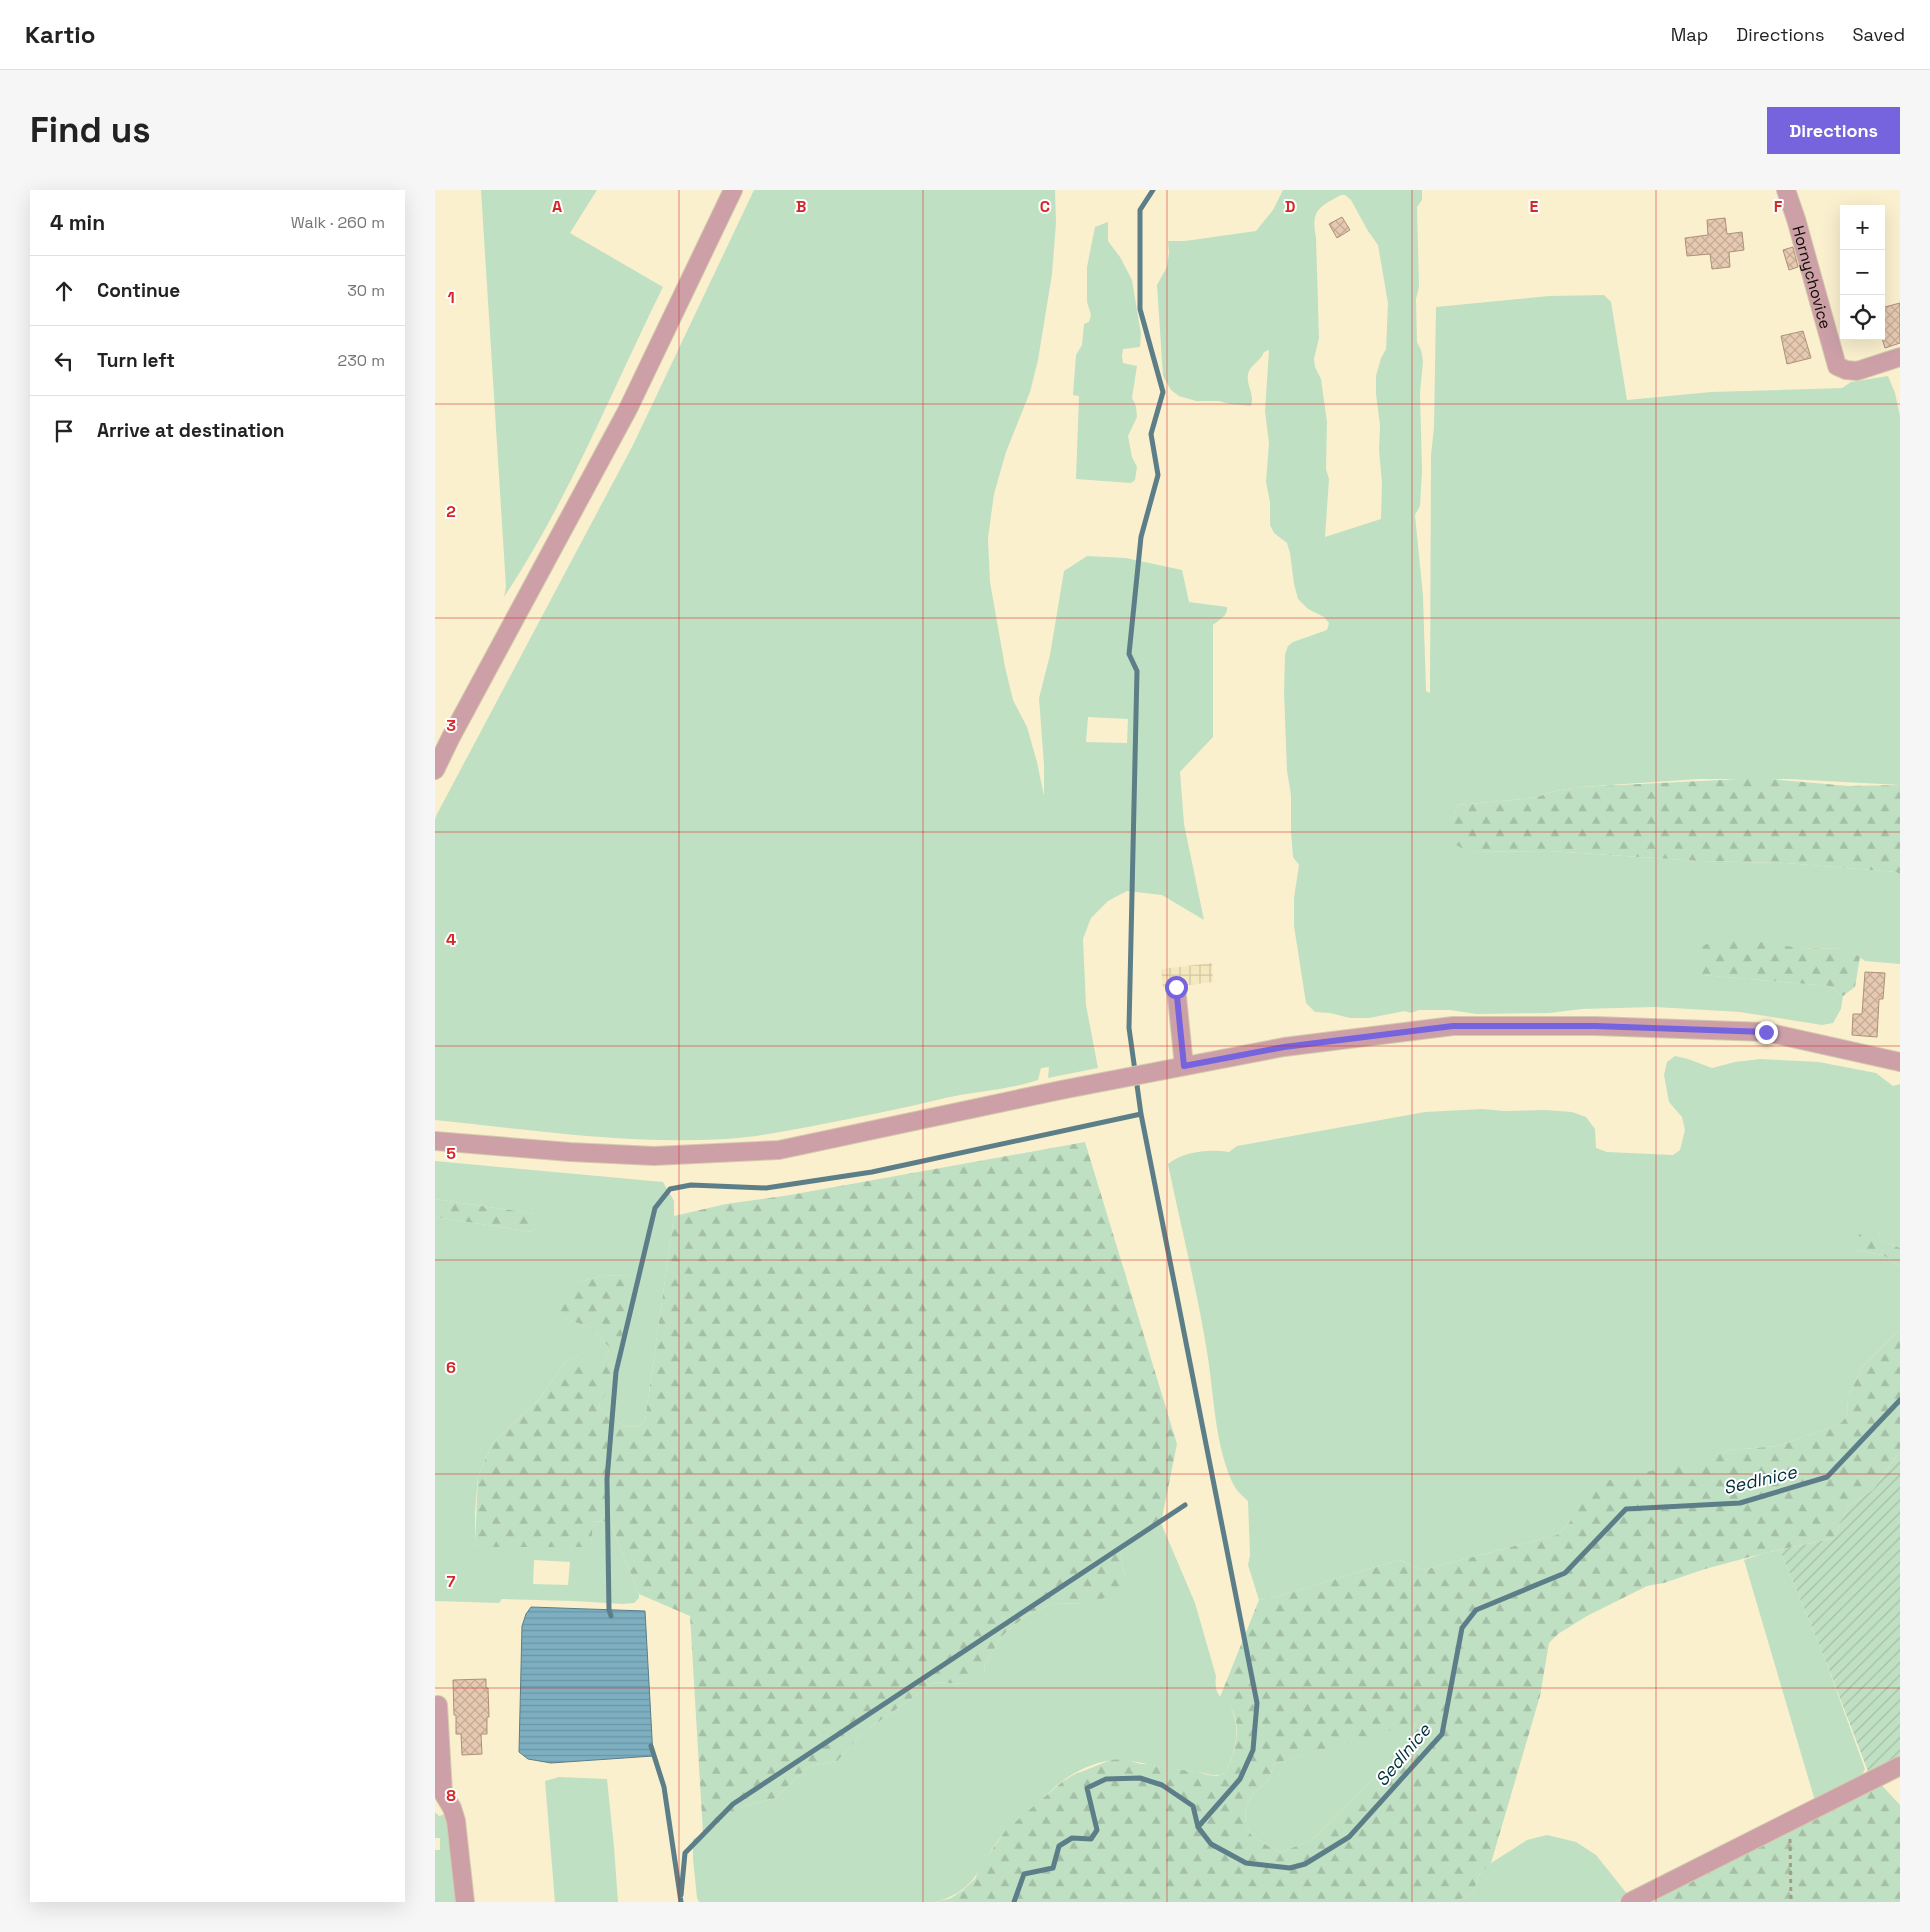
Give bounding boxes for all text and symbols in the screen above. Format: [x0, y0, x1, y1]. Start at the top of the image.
text: Kartio [25, 19, 95, 50]
text: Map [1671, 23, 1708, 46]
text: Directions [1736, 23, 1825, 46]
text: Saved [1853, 23, 1905, 46]
button: Directions [1767, 107, 1900, 154]
text: Find us [30, 108, 151, 152]
text: A [552, 196, 562, 217]
text: B [796, 196, 806, 217]
text: C [1040, 196, 1050, 217]
text: D [1285, 196, 1295, 217]
text: E [1530, 196, 1539, 217]
text: F [1774, 196, 1783, 217]
map controls [1840, 205, 1885, 340]
button: + [1840, 205, 1885, 250]
text: 4 min [50, 209, 105, 236]
text: Walk · 260 m [291, 212, 385, 233]
street label: Hornychovice [1787, 223, 1836, 331]
button: − [1840, 250, 1885, 295]
icon: ahead [50, 277, 78, 305]
text: Continue [97, 278, 180, 303]
text: 30 m [347, 280, 385, 301]
text: 1 [447, 287, 455, 308]
button: locate [1840, 295, 1885, 340]
icon: left [50, 347, 78, 375]
text: Turn left [97, 348, 175, 373]
text: 230 m [338, 350, 385, 371]
icon: arrive [50, 417, 78, 445]
text: Arrive at destination [97, 418, 285, 443]
text: 2 [446, 501, 456, 522]
text: 3 [446, 715, 456, 736]
text: 4 [446, 929, 456, 950]
route start [1165, 976, 1188, 999]
route end [1755, 1021, 1778, 1044]
text: 5 [446, 1143, 456, 1164]
text: 6 [446, 1357, 456, 1378]
water label: Sedlnice [1721, 1460, 1800, 1499]
text: 7 [447, 1571, 456, 1592]
water label: Sedlnice [1370, 1718, 1436, 1791]
text: 8 [446, 1785, 456, 1806]

